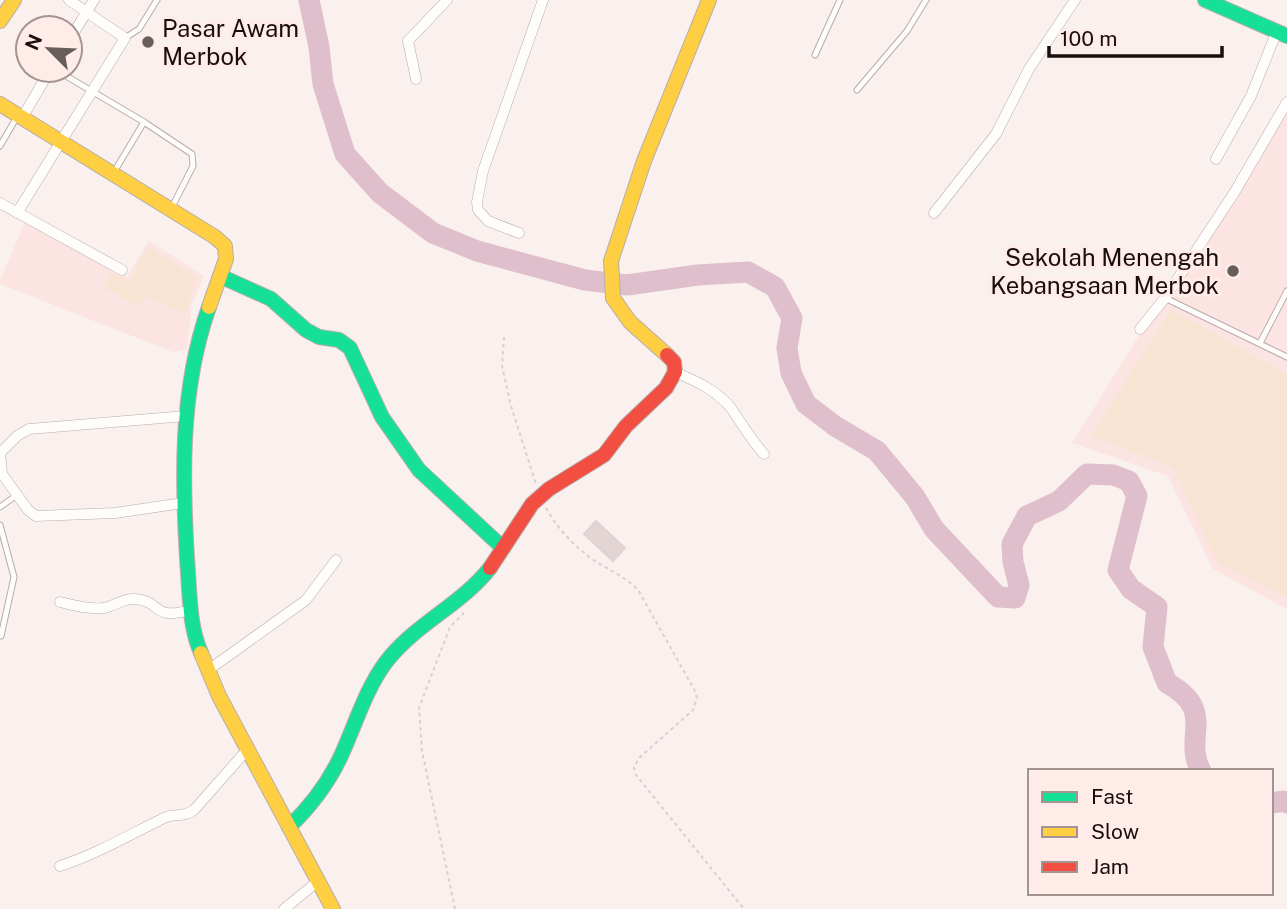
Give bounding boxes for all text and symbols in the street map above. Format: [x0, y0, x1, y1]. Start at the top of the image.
north arrow [14, 14, 84, 84]
place label: Pasar Awam Merbok [162, 14, 299, 70]
scale bar [1049, 14, 1222, 58]
text: 100 m [1060, 26, 1117, 51]
text: N [20, 31, 47, 53]
marker: Pasar Awam Merbok [140, 34, 156, 50]
place label: Sekolah Menengah Kebangsaan Merbok [990, 243, 1219, 299]
marker: Sekolah Menengah Kebangsaan Merbok [1225, 263, 1241, 279]
legend [1028, 769, 1273, 895]
text: Fast [1091, 784, 1133, 809]
text: Slow [1091, 819, 1139, 844]
text: Jam [1091, 854, 1129, 879]

